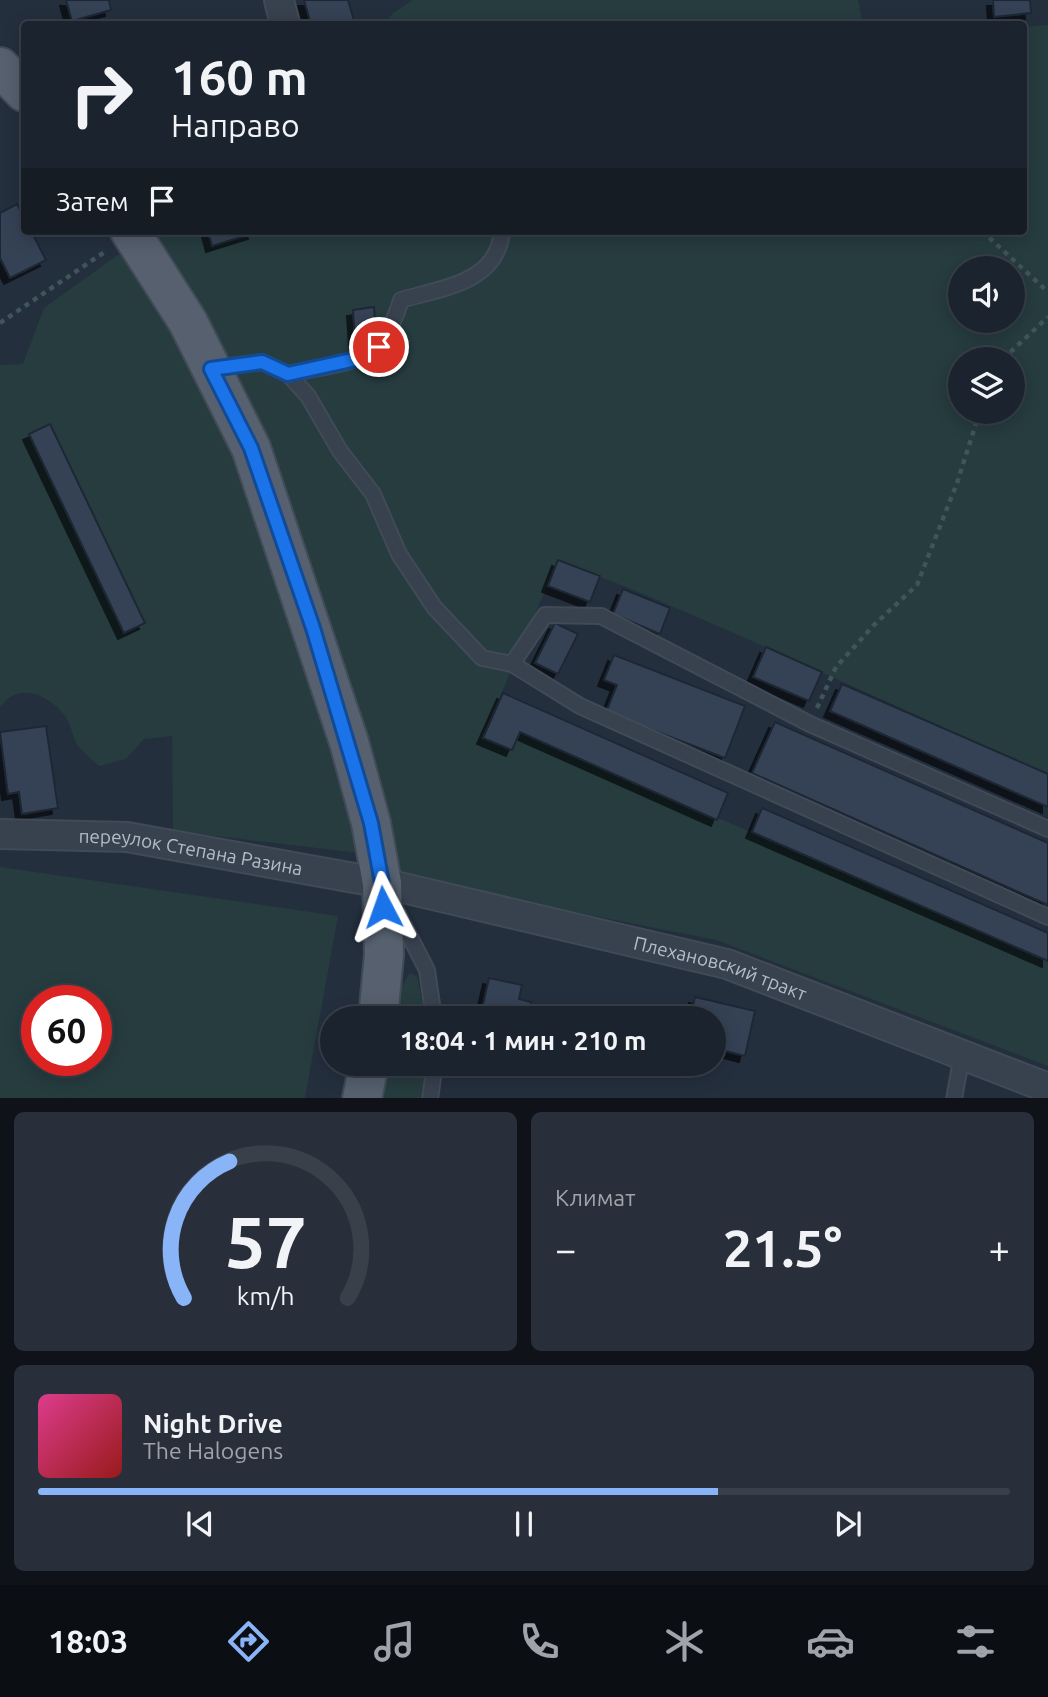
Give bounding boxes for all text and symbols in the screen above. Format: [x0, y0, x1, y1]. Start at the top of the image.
icon: right [56, 49, 147, 140]
text: 160 m [171, 49, 308, 104]
text: Направо [171, 107, 300, 143]
icon: arrive [143, 182, 181, 220]
text: Затем [56, 187, 129, 216]
map controls [948, 256, 1025, 424]
button: sound [948, 256, 1025, 333]
pin [349, 317, 409, 377]
icon: arrive [360, 328, 398, 366]
button: layers [948, 347, 1025, 424]
street label: переулок Степана Разина [78, 825, 304, 879]
position arrow [346, 870, 420, 944]
street label: Плехановский тракт [632, 931, 810, 1005]
speed limit sign: 60 [21, 985, 112, 1076]
text: 18:04 · 1 мин · 210 m [400, 1026, 646, 1055]
text: Климат [555, 1185, 635, 1210]
text: 57 [224, 1200, 307, 1282]
text: 21.5° [723, 1219, 842, 1277]
text: − [555, 1228, 576, 1270]
text: + [989, 1228, 1010, 1270]
text: km/h [237, 1281, 294, 1309]
text: Night Drive [143, 1409, 283, 1438]
text: The Halogens [143, 1438, 283, 1463]
icon: previous [181, 1505, 219, 1543]
icon: pause [505, 1505, 543, 1543]
icon: next [829, 1505, 867, 1543]
icon: directions [224, 1617, 273, 1666]
icon: music [370, 1617, 419, 1666]
icon: phone [515, 1617, 564, 1666]
icon: climate [660, 1617, 709, 1666]
icon: car [806, 1617, 855, 1666]
icon: filters [951, 1617, 1000, 1666]
text: 18:03 [48, 1623, 128, 1659]

